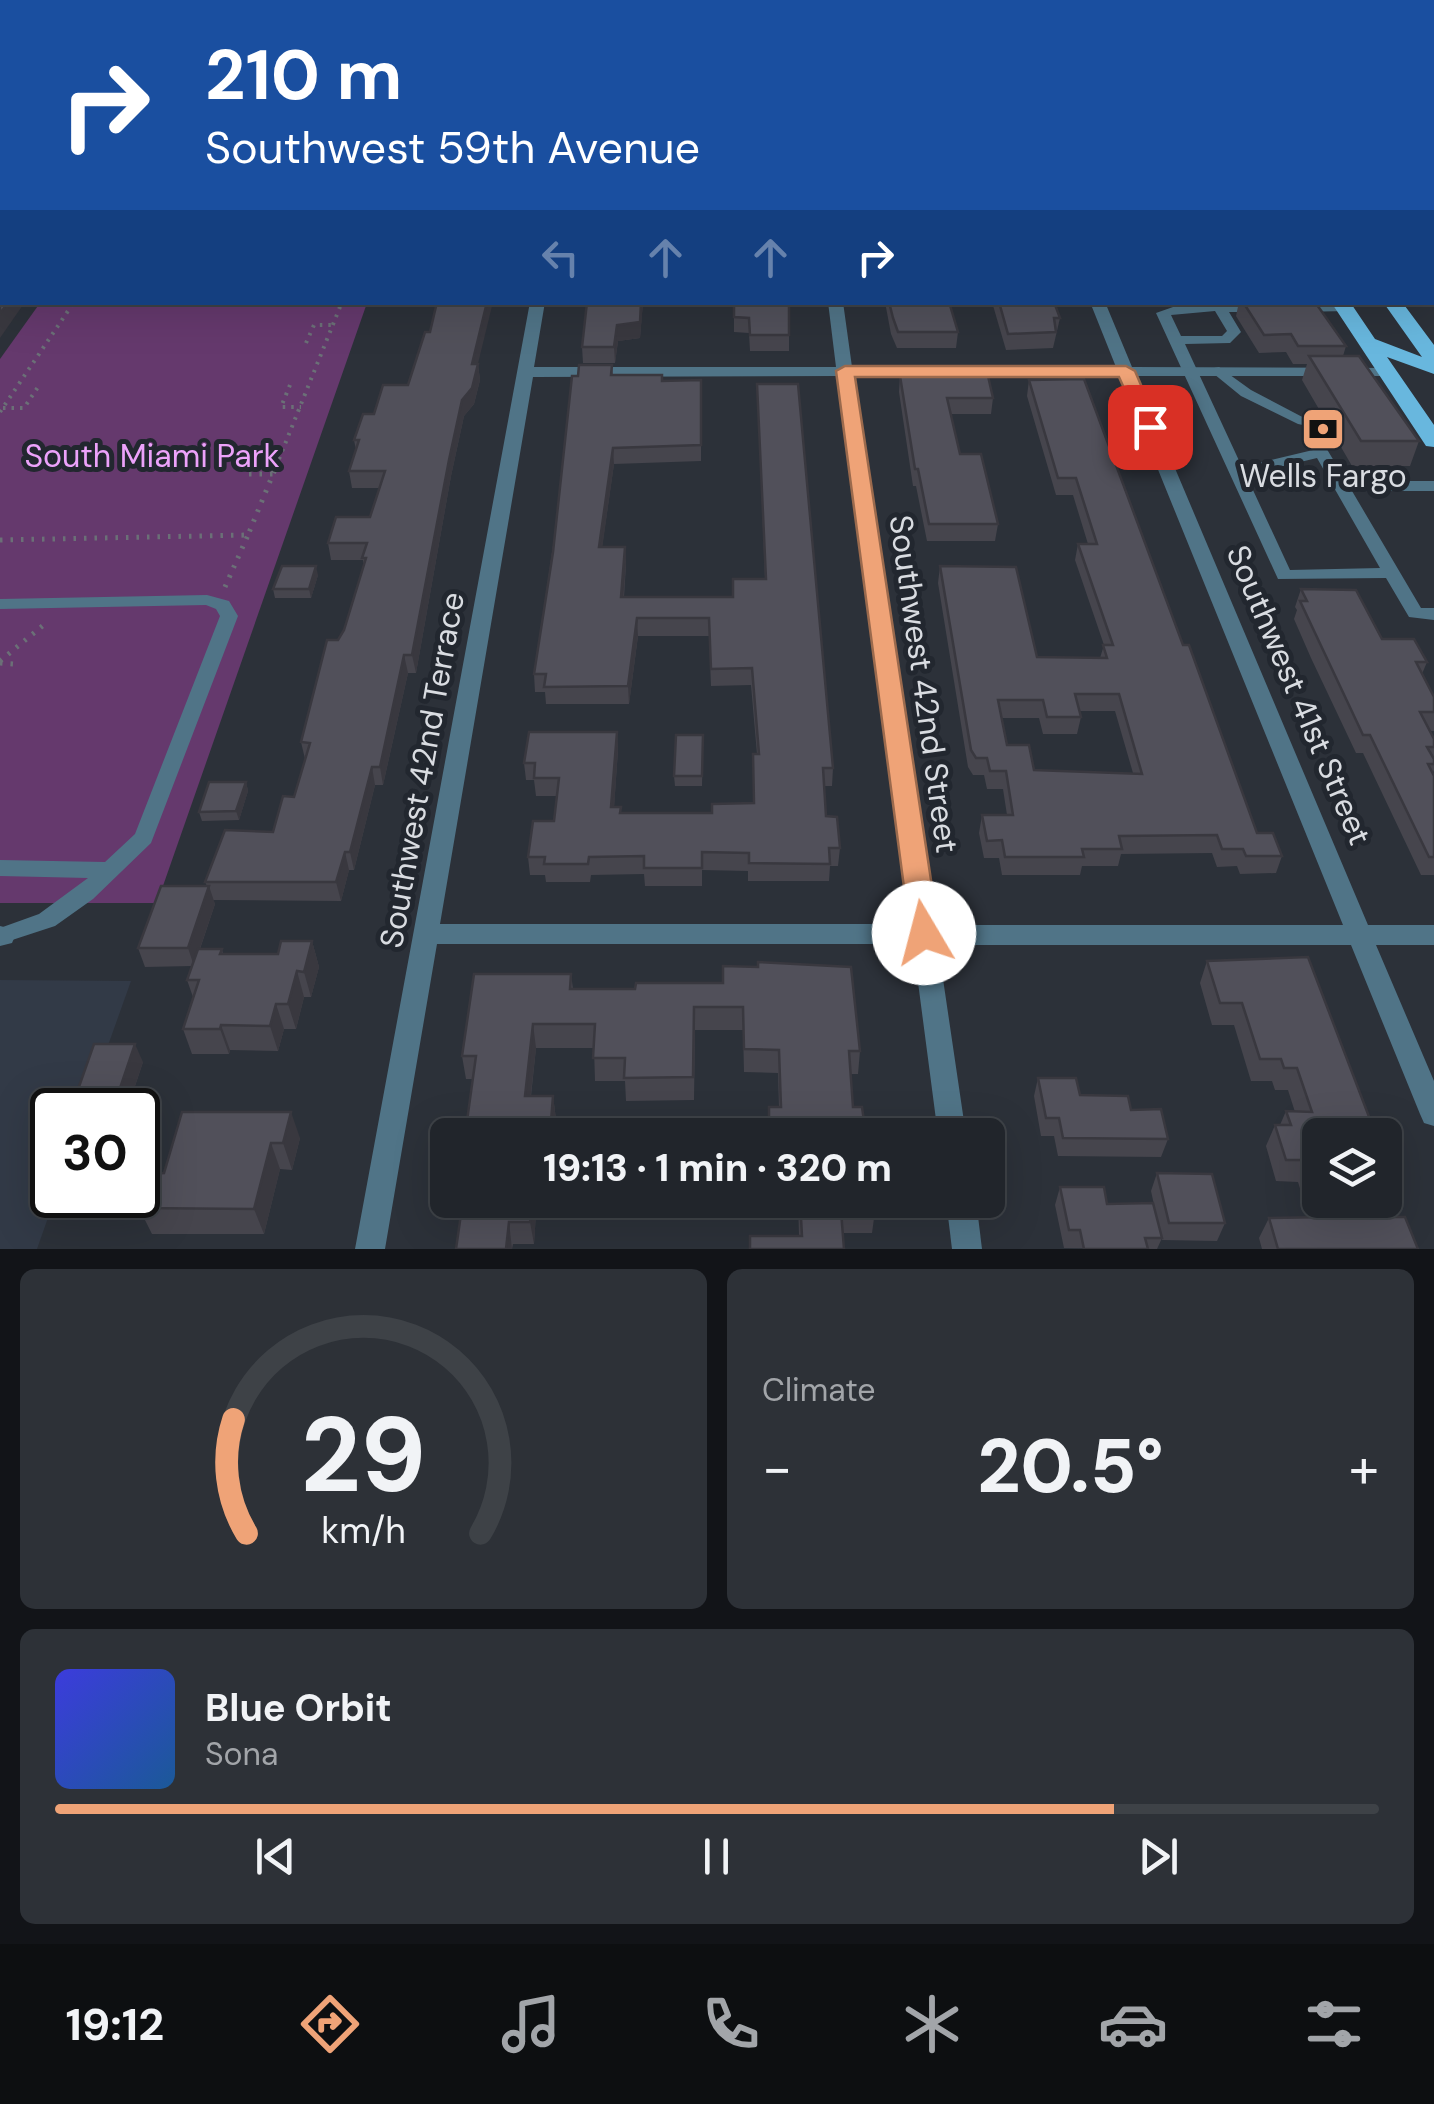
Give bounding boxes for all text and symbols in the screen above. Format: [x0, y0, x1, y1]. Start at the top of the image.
text: 210 m [205, 30, 402, 121]
icon: right [40, 40, 170, 170]
text: Southwest 59th Avenue [205, 118, 700, 177]
icon: left [533, 230, 588, 285]
icon: ahead [638, 230, 693, 285]
icon: ahead [743, 230, 798, 285]
icon: right [848, 230, 903, 285]
pin [1108, 385, 1193, 470]
icon: arrive [1123, 400, 1178, 455]
bank icon: Wells Fargo [1300, 406, 1346, 452]
park label: South Miami Park [24, 435, 280, 477]
place label: Wells Fargo [1239, 455, 1407, 497]
street label: Southwest 42nd Street [879, 512, 969, 856]
street label: Southwest 41st Street [1217, 539, 1381, 851]
street label: Southwest 42nd Terrace [370, 589, 474, 951]
position arrow [872, 881, 976, 985]
speed limit sign: 30 [30, 1088, 160, 1218]
map controls [1302, 1118, 1402, 1218]
button: layers [1302, 1118, 1402, 1218]
text: 19:13 · 1 min · 320 m [543, 1143, 892, 1193]
text: Climate [762, 1369, 876, 1411]
text: 29 [301, 1388, 426, 1523]
text: 20.5° [977, 1418, 1164, 1515]
text: − [762, 1432, 792, 1504]
text: + [1349, 1432, 1379, 1504]
text: km/h [321, 1508, 406, 1554]
text: Blue Orbit [205, 1683, 392, 1733]
text: Sona [205, 1733, 278, 1775]
icon: previous [248, 1829, 303, 1884]
icon: pause [689, 1829, 744, 1884]
icon: next [1131, 1829, 1186, 1884]
icon: directions [295, 1989, 365, 2059]
icon: music [496, 1989, 566, 2059]
icon: phone [696, 1989, 766, 2059]
icon: climate [897, 1989, 967, 2059]
icon: car [1098, 1989, 1168, 2059]
icon: filters [1299, 1989, 1369, 2059]
text: 19:12 [65, 1995, 164, 2054]

